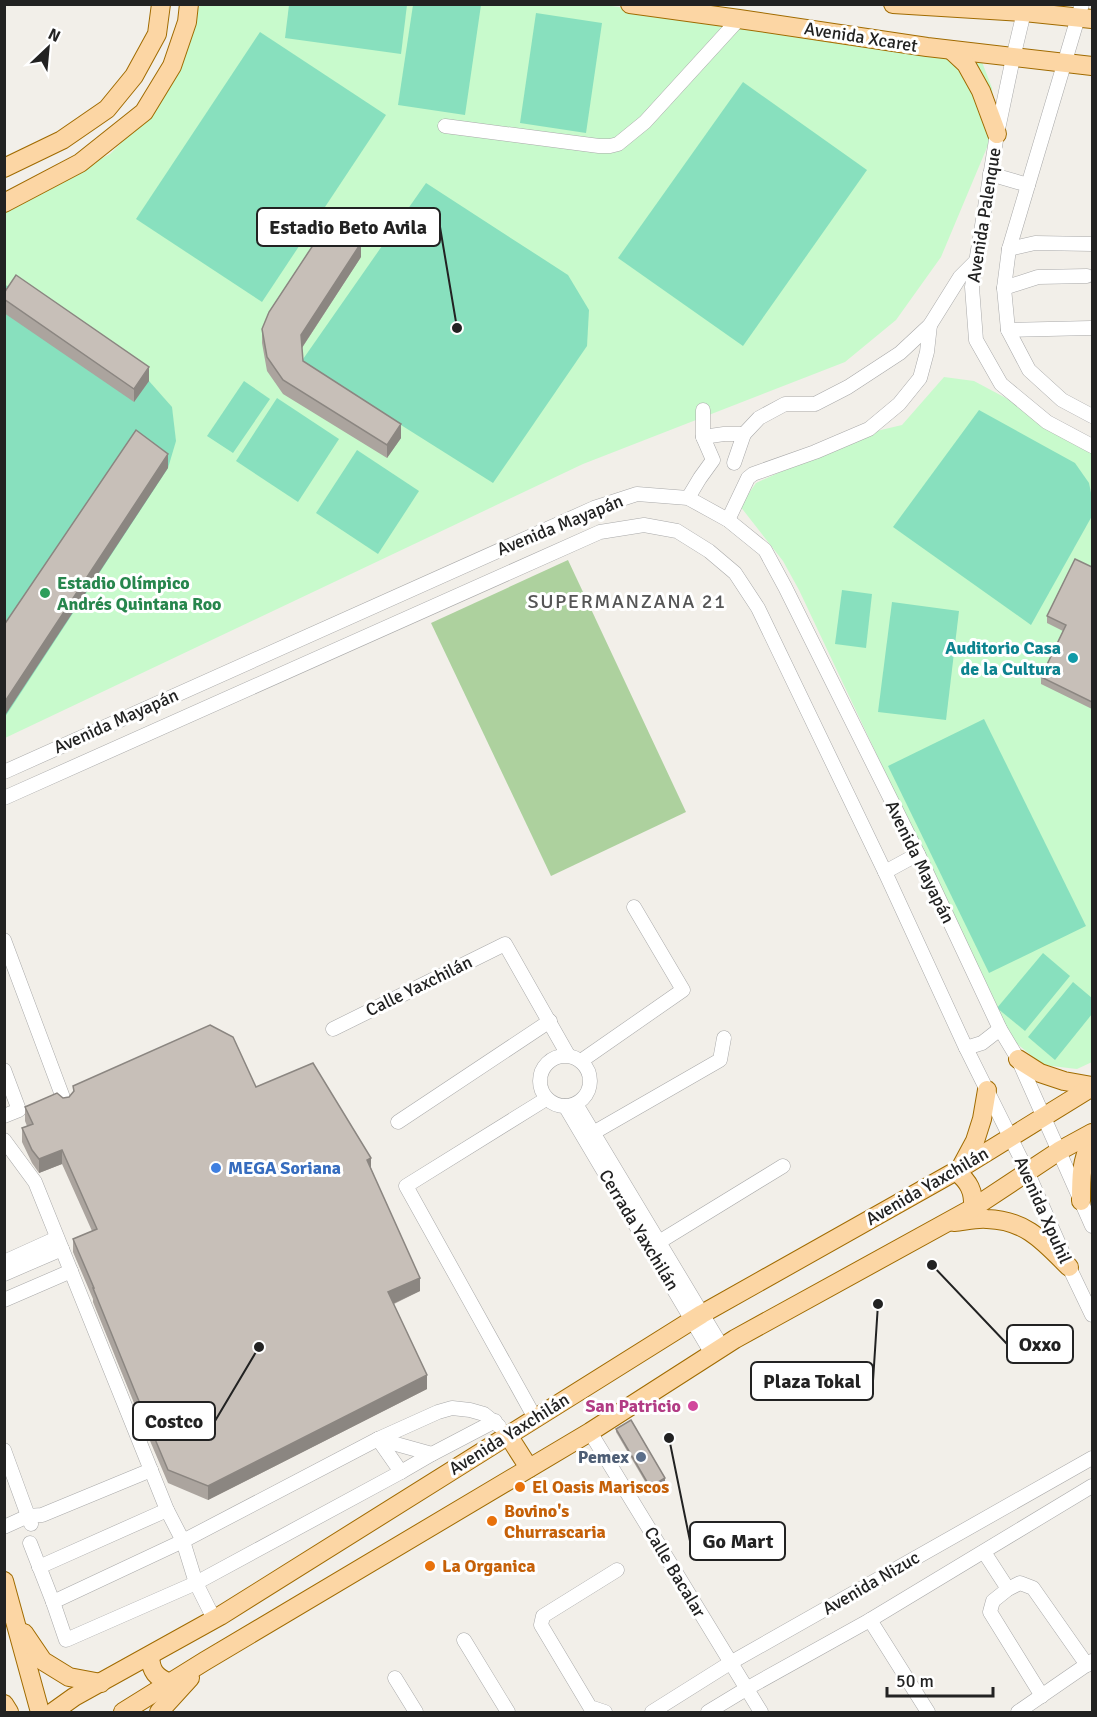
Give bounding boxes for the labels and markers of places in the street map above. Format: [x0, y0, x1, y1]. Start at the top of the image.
callout: Estadio Beto Avila [257, 208, 440, 246]
place label: Estadio Olímpico Andrés Quintana Roo [57, 572, 222, 615]
marker: Estadio Olímpico Andrés Quintana Roo [38, 586, 52, 600]
place label: Auditorio Casa de la Cultura [945, 637, 1061, 680]
marker: Auditorio Casa de la Cultura [1066, 651, 1080, 665]
place label: MEGA Soriana [228, 1157, 341, 1179]
marker: MEGA Soriana [209, 1161, 223, 1175]
callout: Oxxo [1007, 1325, 1073, 1363]
callout: Plaza Tokal [751, 1362, 873, 1400]
place label: San Patricio [586, 1395, 681, 1417]
marker: San Patricio [686, 1399, 700, 1413]
callout: Costco [133, 1402, 215, 1440]
place label: Pemex [578, 1446, 629, 1468]
marker: Pemex [634, 1450, 648, 1464]
place label: El Oasis Mariscos [532, 1476, 669, 1498]
marker: El Oasis Mariscos [513, 1480, 527, 1494]
place label: Bovino's Churrascaria [504, 1500, 606, 1543]
marker: Bovino's Churrascaria [485, 1514, 499, 1528]
callout: Go Mart [690, 1522, 785, 1560]
place label: La Organica [442, 1555, 535, 1577]
marker: La Organica [423, 1559, 437, 1573]

